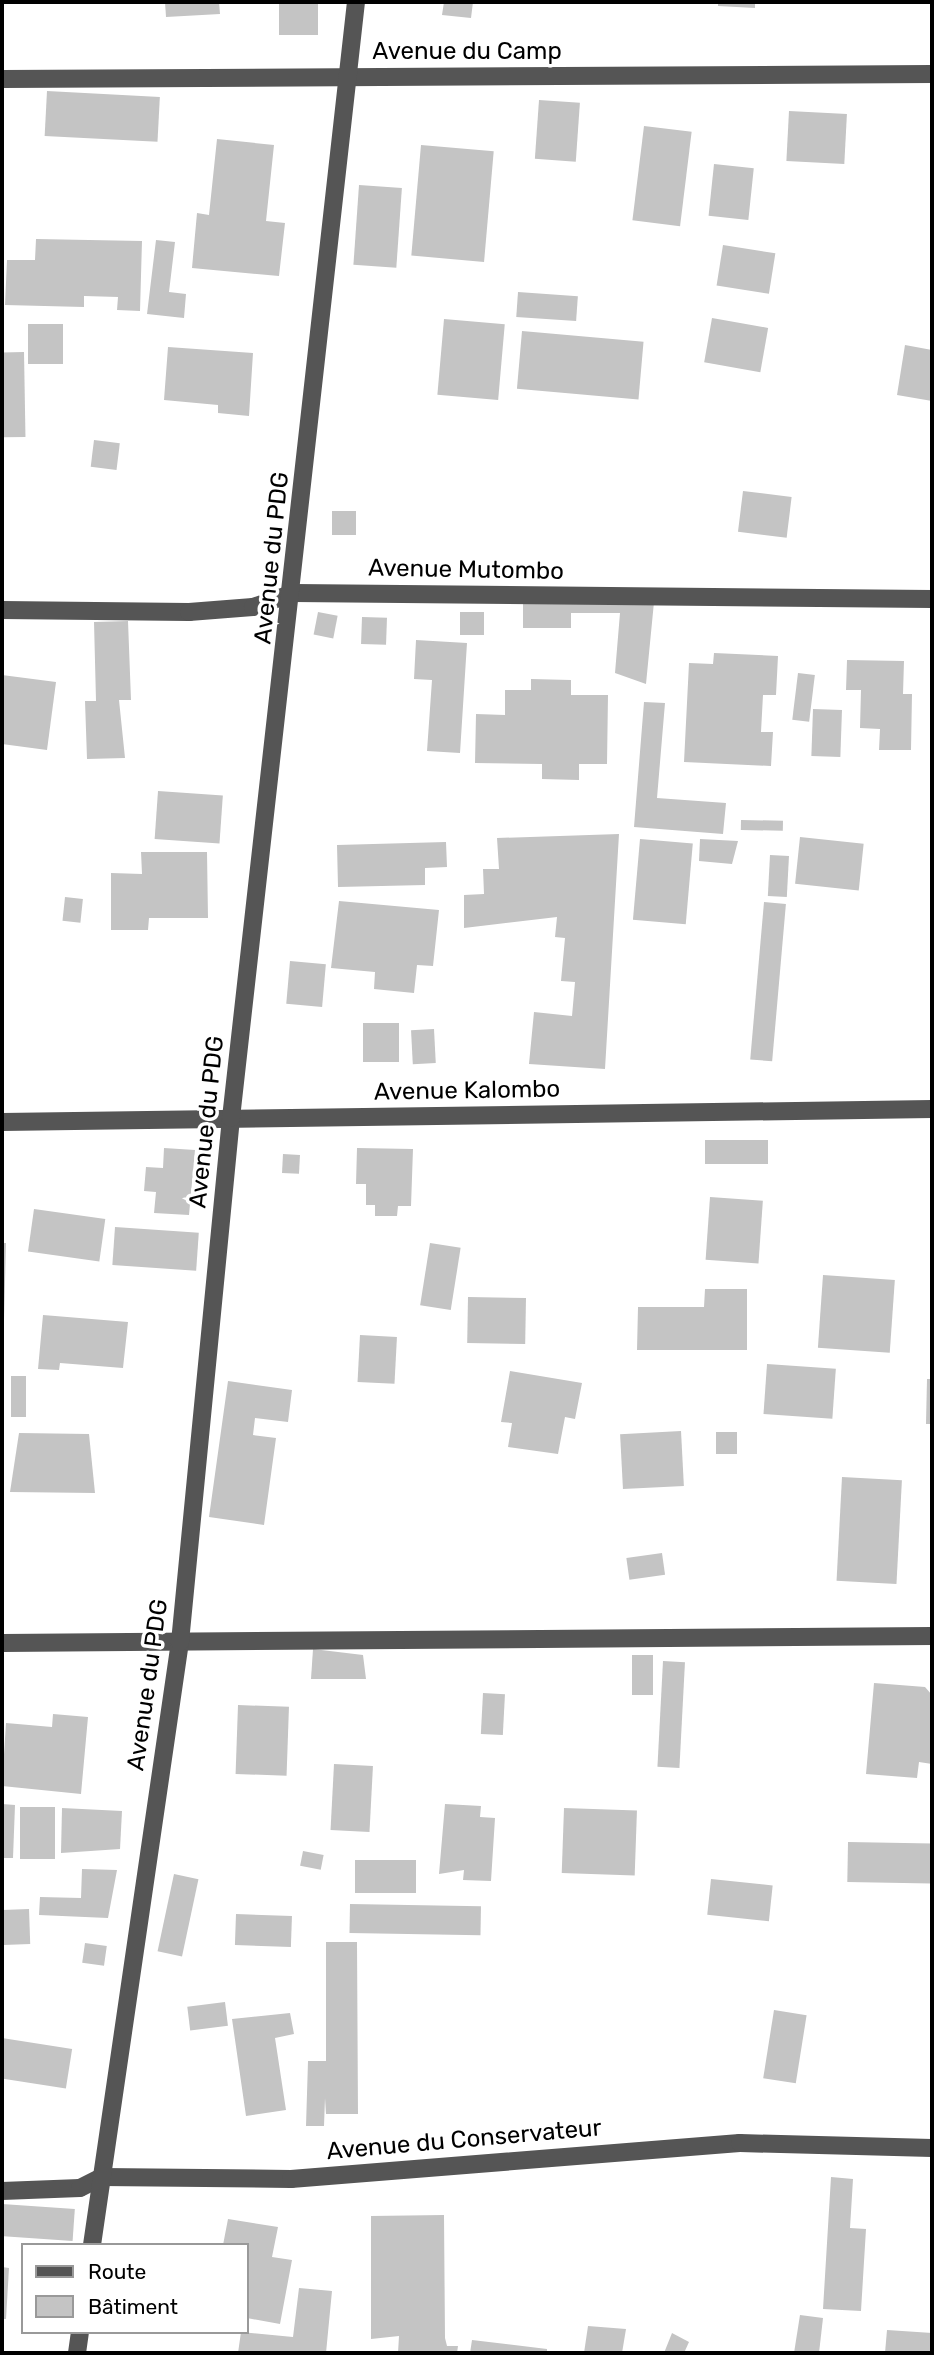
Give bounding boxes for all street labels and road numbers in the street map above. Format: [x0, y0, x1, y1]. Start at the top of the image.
street label: Avenue du Camp [372, 38, 562, 66]
street label: Avenue du PDG [249, 471, 295, 645]
street label: Avenue Mutombo [368, 554, 564, 586]
street label: Avenue du PDG [184, 1035, 230, 1209]
street label: Avenue Kalombo [374, 1075, 560, 1107]
street label: Avenue du PDG [122, 1597, 174, 1773]
street label: Avenue du Conservateur [325, 2114, 603, 2166]

